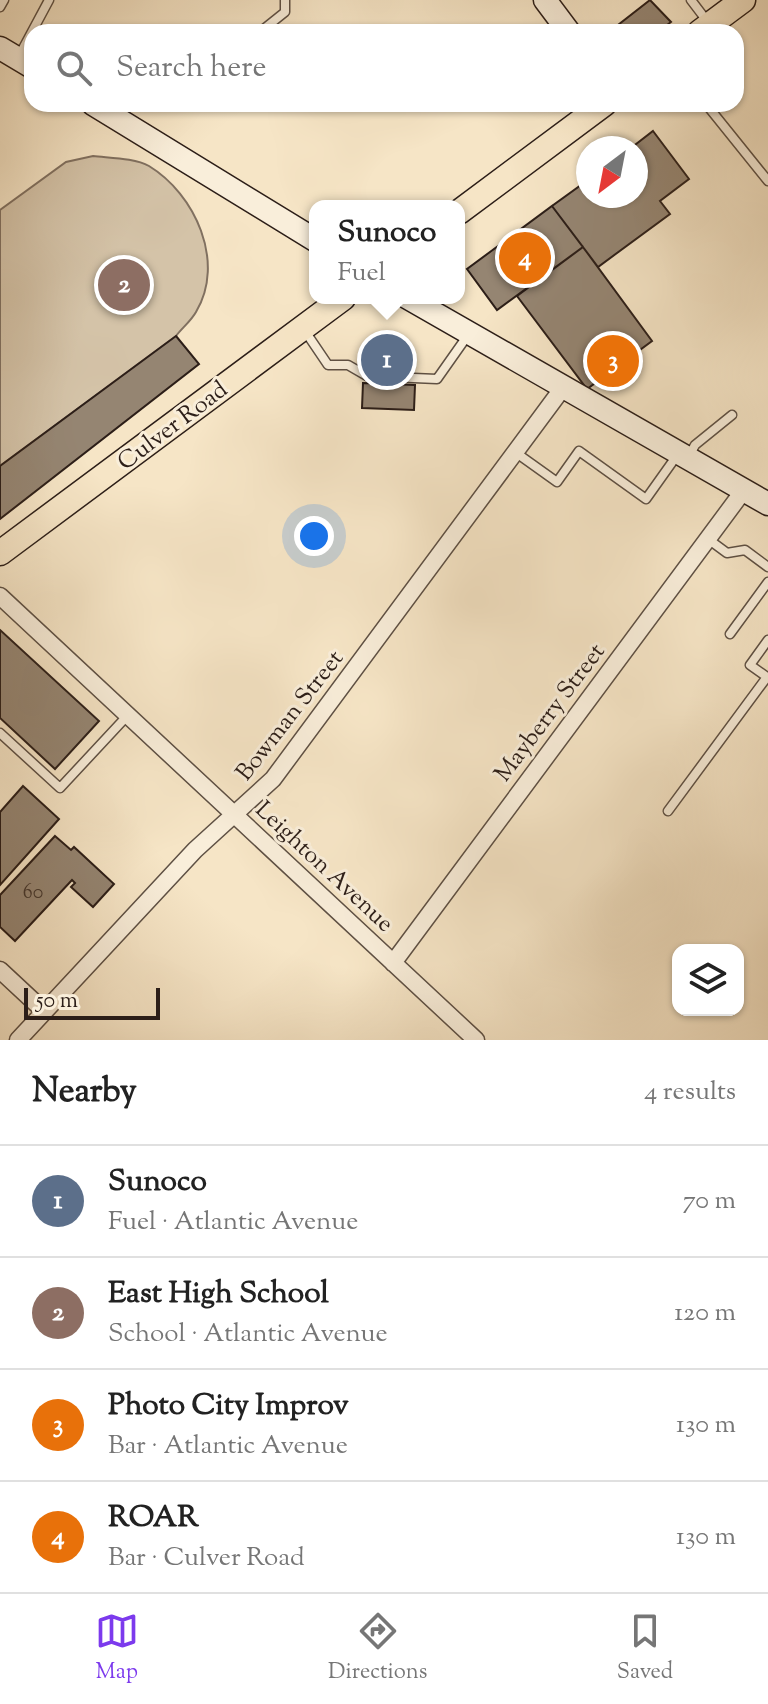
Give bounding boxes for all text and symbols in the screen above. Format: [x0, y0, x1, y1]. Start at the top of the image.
search box [24, 24, 744, 112]
icon: search [52, 46, 96, 90]
text: Search here [116, 47, 266, 90]
north arrow [576, 136, 648, 208]
popup [309, 200, 465, 304]
text: Sunoco [338, 212, 436, 255]
pin: 4 [499, 228, 551, 288]
pin: 2 [98, 255, 150, 315]
text: Fuel [338, 255, 386, 292]
pin: 1 [361, 330, 413, 390]
pin: 3 [587, 331, 639, 391]
street label: Culver Road [111, 374, 236, 479]
your location [294, 516, 334, 556]
street label: Mayberry Street [487, 637, 614, 790]
street label: Bowman Street [229, 644, 353, 789]
street label: Leighton Avenue [247, 794, 401, 941]
house number: 60 [23, 879, 43, 908]
map controls [672, 944, 744, 1016]
button: layers [672, 944, 744, 1016]
scale bar [24, 984, 160, 1020]
text: 50 m [36, 986, 78, 1018]
text: Nearby [32, 1068, 137, 1117]
text: 4 results [644, 1074, 736, 1111]
text: Sunoco [108, 1161, 207, 1204]
text: 1 [54, 1183, 62, 1220]
text: 70 m [683, 1183, 736, 1220]
text: Fuel · Atlantic Avenue [108, 1204, 358, 1241]
text: East High School [108, 1273, 329, 1316]
text: 2 [52, 1295, 64, 1332]
text: 120 m [674, 1295, 736, 1332]
text: School · Atlantic Avenue [108, 1316, 388, 1353]
text: Photo City Improv [108, 1385, 349, 1428]
text: 3 [53, 1407, 63, 1444]
text: 130 m [676, 1407, 736, 1444]
text: Bar · Atlantic Avenue [108, 1428, 348, 1465]
text: ROAR [108, 1497, 199, 1540]
text: 4 [51, 1519, 65, 1556]
text: 130 m [676, 1519, 736, 1556]
text: Bar · Culver Road [108, 1540, 305, 1577]
tab: Map [95, 1609, 139, 1689]
tab: Directions [328, 1609, 427, 1689]
tab: Saved [617, 1609, 673, 1689]

